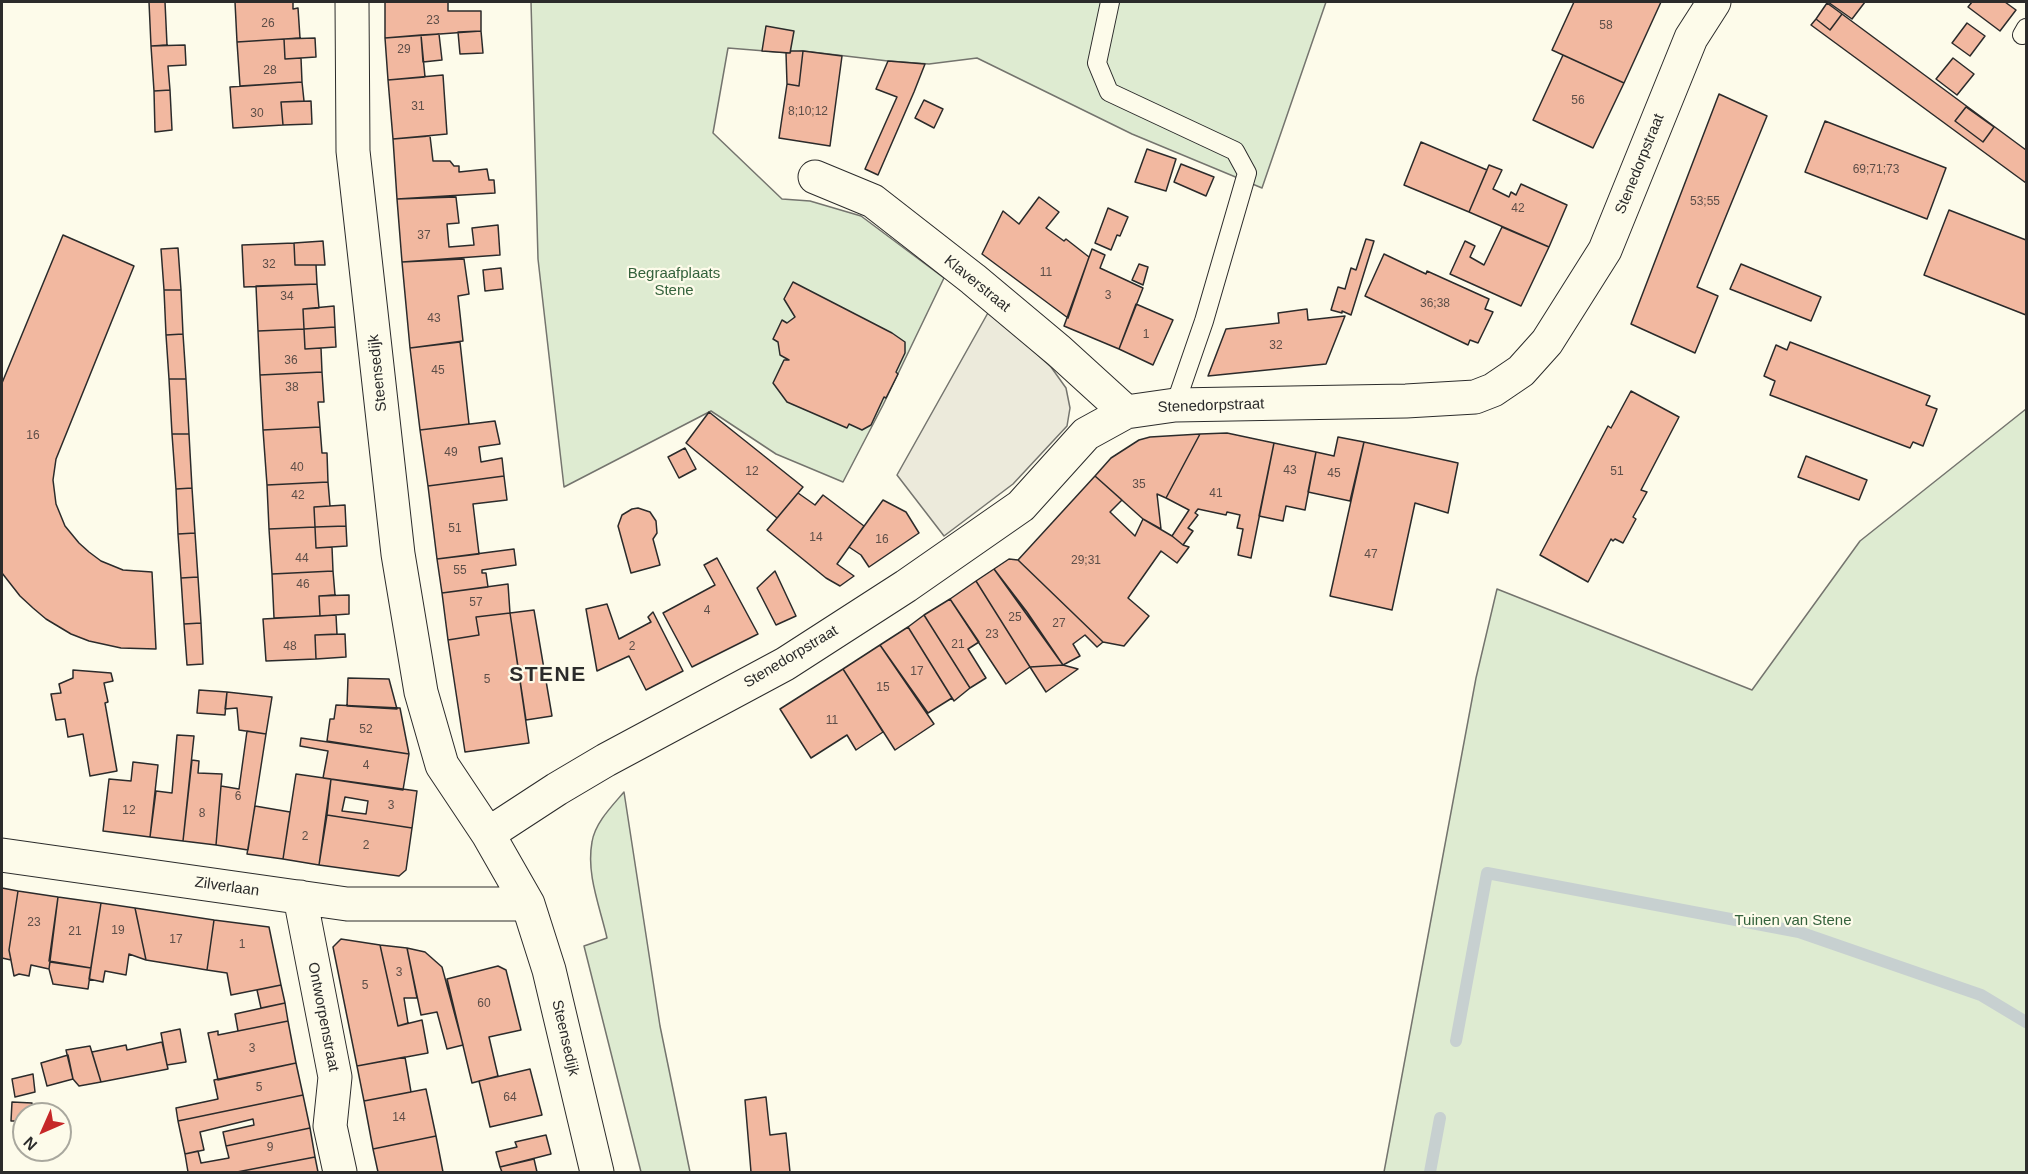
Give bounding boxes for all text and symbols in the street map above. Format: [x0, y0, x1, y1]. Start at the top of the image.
house number: 23 [426, 14, 440, 28]
house number: 26 [261, 17, 275, 31]
house number: 58 [1599, 19, 1613, 33]
house number: 29 [397, 43, 411, 57]
house number: 28 [263, 64, 277, 78]
house number: 56 [1571, 94, 1585, 108]
house number: 31 [411, 100, 425, 114]
house number: 8;10;12 [788, 105, 828, 119]
house number: 30 [250, 107, 264, 121]
street label: Stenedorpstraat [1612, 111, 1668, 217]
house number: 69;71;73 [1853, 163, 1899, 177]
house number: 53;55 [1690, 195, 1720, 209]
house number: 42 [1511, 202, 1525, 216]
house number: 37 [417, 229, 431, 243]
street label: Klaverstraat [940, 252, 1014, 316]
house number: 32 [262, 258, 276, 272]
park label: Begraafplaats Stene [628, 265, 720, 300]
house number: 11 [1040, 266, 1052, 280]
house number: 3 [1105, 289, 1111, 303]
house number: 34 [280, 290, 294, 304]
house number: 36;38 [1420, 297, 1450, 311]
house number: 43 [427, 312, 441, 326]
house number: 1 [1143, 328, 1149, 342]
street label: Steensedijk [365, 333, 391, 413]
house number: 32 [1269, 339, 1283, 353]
house number: 36 [284, 354, 298, 368]
house number: 45 [431, 364, 445, 378]
house number: 38 [285, 381, 299, 395]
street label: Stenedorpstraat [1157, 395, 1265, 417]
house number: 16 [26, 429, 40, 443]
house number: 49 [444, 446, 458, 460]
house number: 40 [290, 461, 304, 475]
house number: 43 [1283, 464, 1297, 478]
house number: 12 [745, 465, 759, 479]
house number: 51 [1610, 465, 1624, 479]
house number: 45 [1327, 467, 1341, 481]
house number: 35 [1132, 478, 1146, 492]
house number: 41 [1209, 487, 1223, 501]
house number: 42 [291, 489, 305, 503]
house number: 51 [448, 522, 462, 536]
house number: 14 [809, 531, 823, 545]
house number: 16 [875, 533, 889, 547]
house number: 47 [1364, 548, 1378, 562]
house number: 44 [295, 552, 309, 566]
house number: 29;31 [1071, 554, 1101, 568]
house number: 55 [453, 564, 467, 578]
house number: 46 [296, 578, 310, 592]
house number: 57 [469, 596, 483, 610]
house number: 4 [704, 604, 710, 618]
house number: 25 [1008, 611, 1022, 625]
house number: 27 [1052, 617, 1066, 631]
street label: Stenedorpstraat [741, 622, 841, 692]
house number: 23 [985, 628, 999, 642]
house number: 21 [951, 638, 965, 652]
house number: 48 [283, 640, 297, 654]
house number: 2 [629, 640, 635, 654]
district label: STENE [509, 662, 587, 688]
house number: 17 [910, 665, 924, 679]
house number: 5 [484, 673, 490, 687]
house number: 15 [876, 681, 890, 695]
house number: 11 [826, 714, 838, 728]
house number: 52 [359, 723, 373, 737]
house number: 4 [363, 759, 369, 773]
house number: 6 [235, 790, 241, 804]
house number: 3 [388, 799, 394, 813]
house number: 12 [122, 804, 136, 818]
house number: 8 [199, 807, 205, 821]
house number: 2 [302, 830, 308, 844]
house number: 2 [363, 839, 369, 853]
street label: Zilverlaan [194, 874, 260, 900]
park label: Tuinen van Stene [1734, 912, 1852, 930]
house number: 23 [27, 916, 41, 930]
house number: 19 [111, 924, 125, 938]
house number: 21 [68, 925, 82, 939]
house number: 17 [169, 933, 183, 947]
house number: 1 [239, 938, 245, 952]
street label: Ontworpenstraat [304, 961, 342, 1073]
house number: 3 [396, 966, 402, 980]
house number: 5 [362, 979, 368, 993]
house number: 60 [477, 997, 491, 1011]
street label: Steensedijk [548, 998, 582, 1078]
house number: 3 [249, 1042, 255, 1056]
house number: 5 [256, 1081, 262, 1095]
house number: 64 [503, 1091, 517, 1105]
north arrow [12, 1102, 72, 1162]
house number: 14 [392, 1111, 406, 1125]
text: N [20, 1134, 40, 1154]
house number: 9 [267, 1141, 273, 1155]

